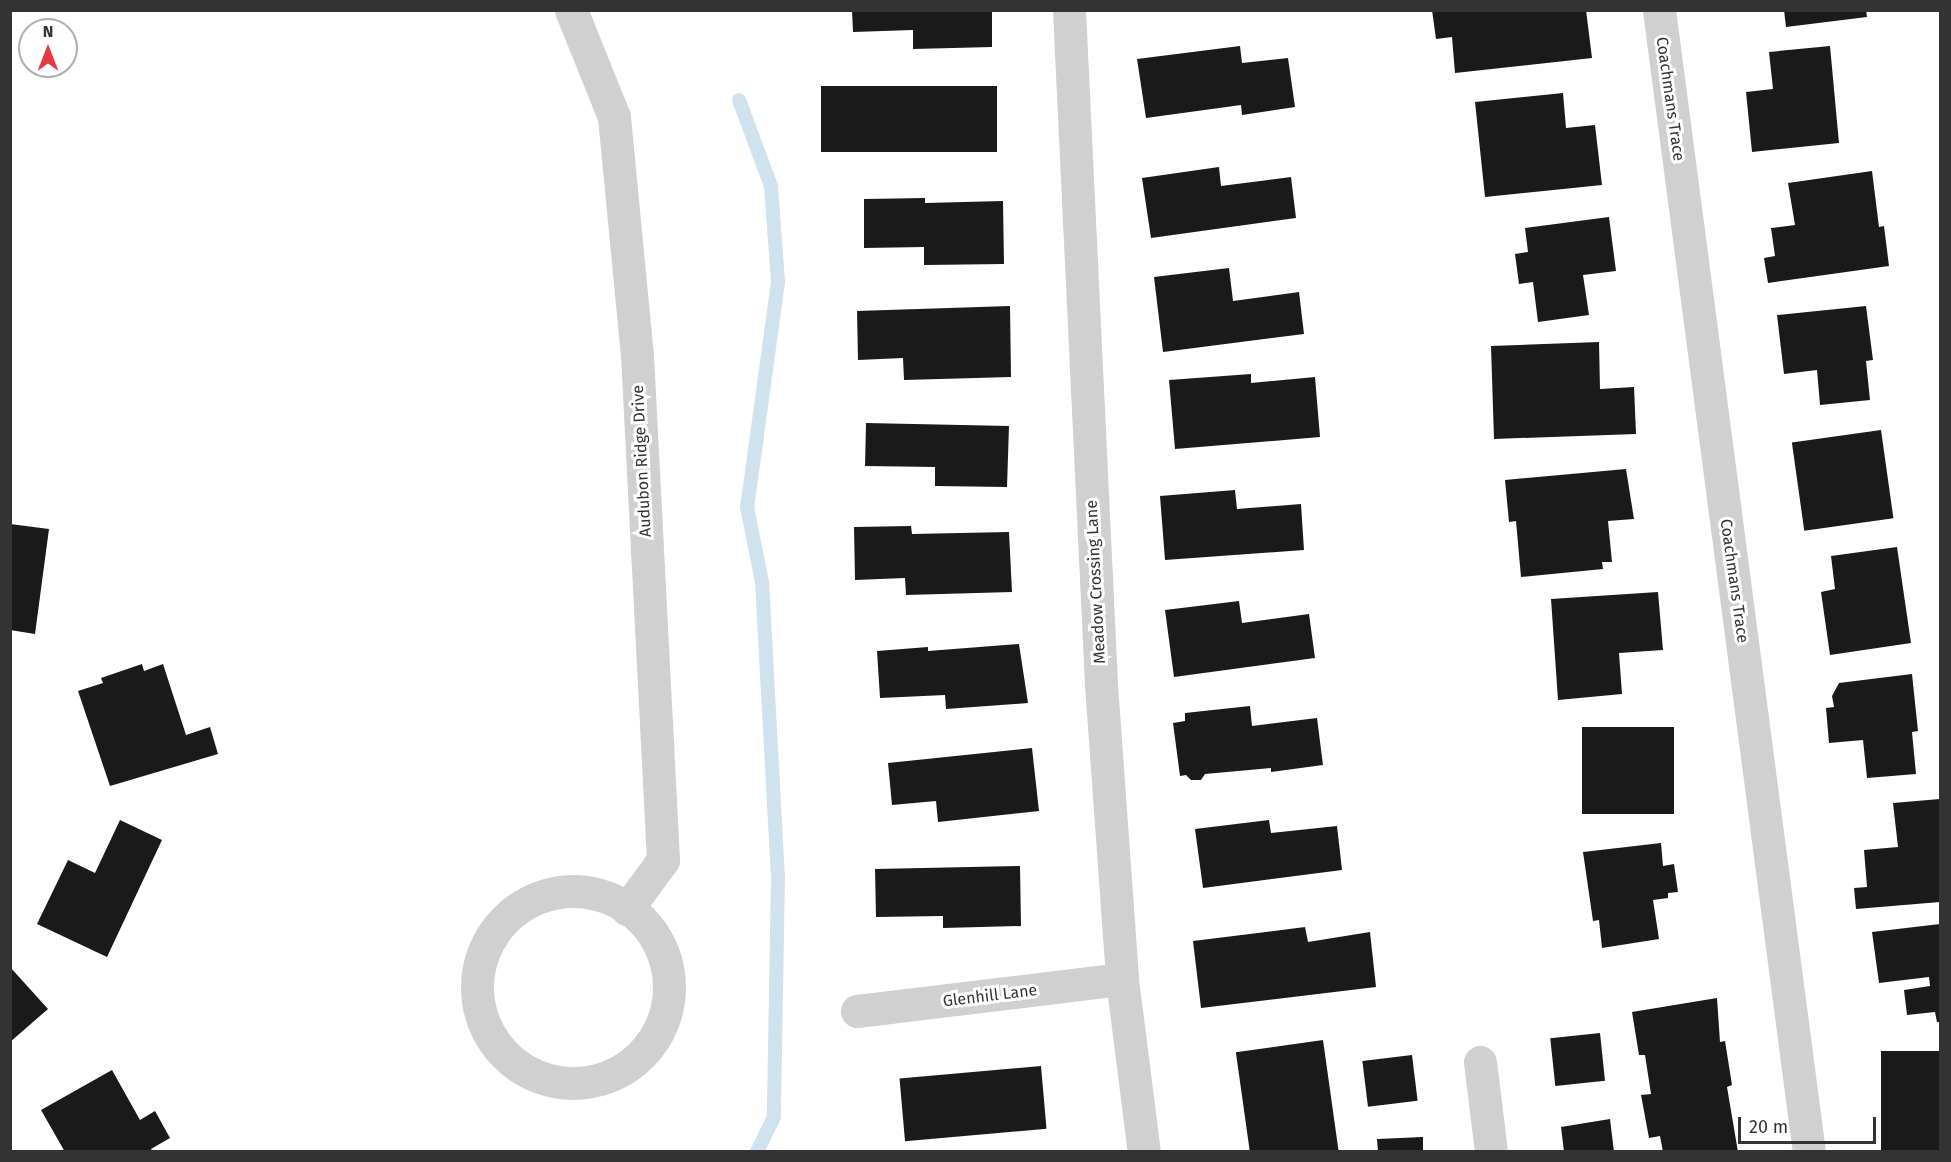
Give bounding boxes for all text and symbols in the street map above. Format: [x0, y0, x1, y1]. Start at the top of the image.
north arrow [18, 18, 78, 78]
text: N [43, 22, 53, 41]
street label: Coachmans Trace [1652, 36, 1688, 162]
street label: Audubon Ridge Drive [628, 385, 656, 537]
street label: Meadow Crossing Lane [1082, 500, 1110, 664]
street label: Coachmans Trace [1716, 518, 1752, 644]
street label: Glenhill Lane [942, 981, 1038, 1011]
scale bar [1741, 1105, 1879, 1143]
text: 20 m [1749, 1116, 1788, 1138]

